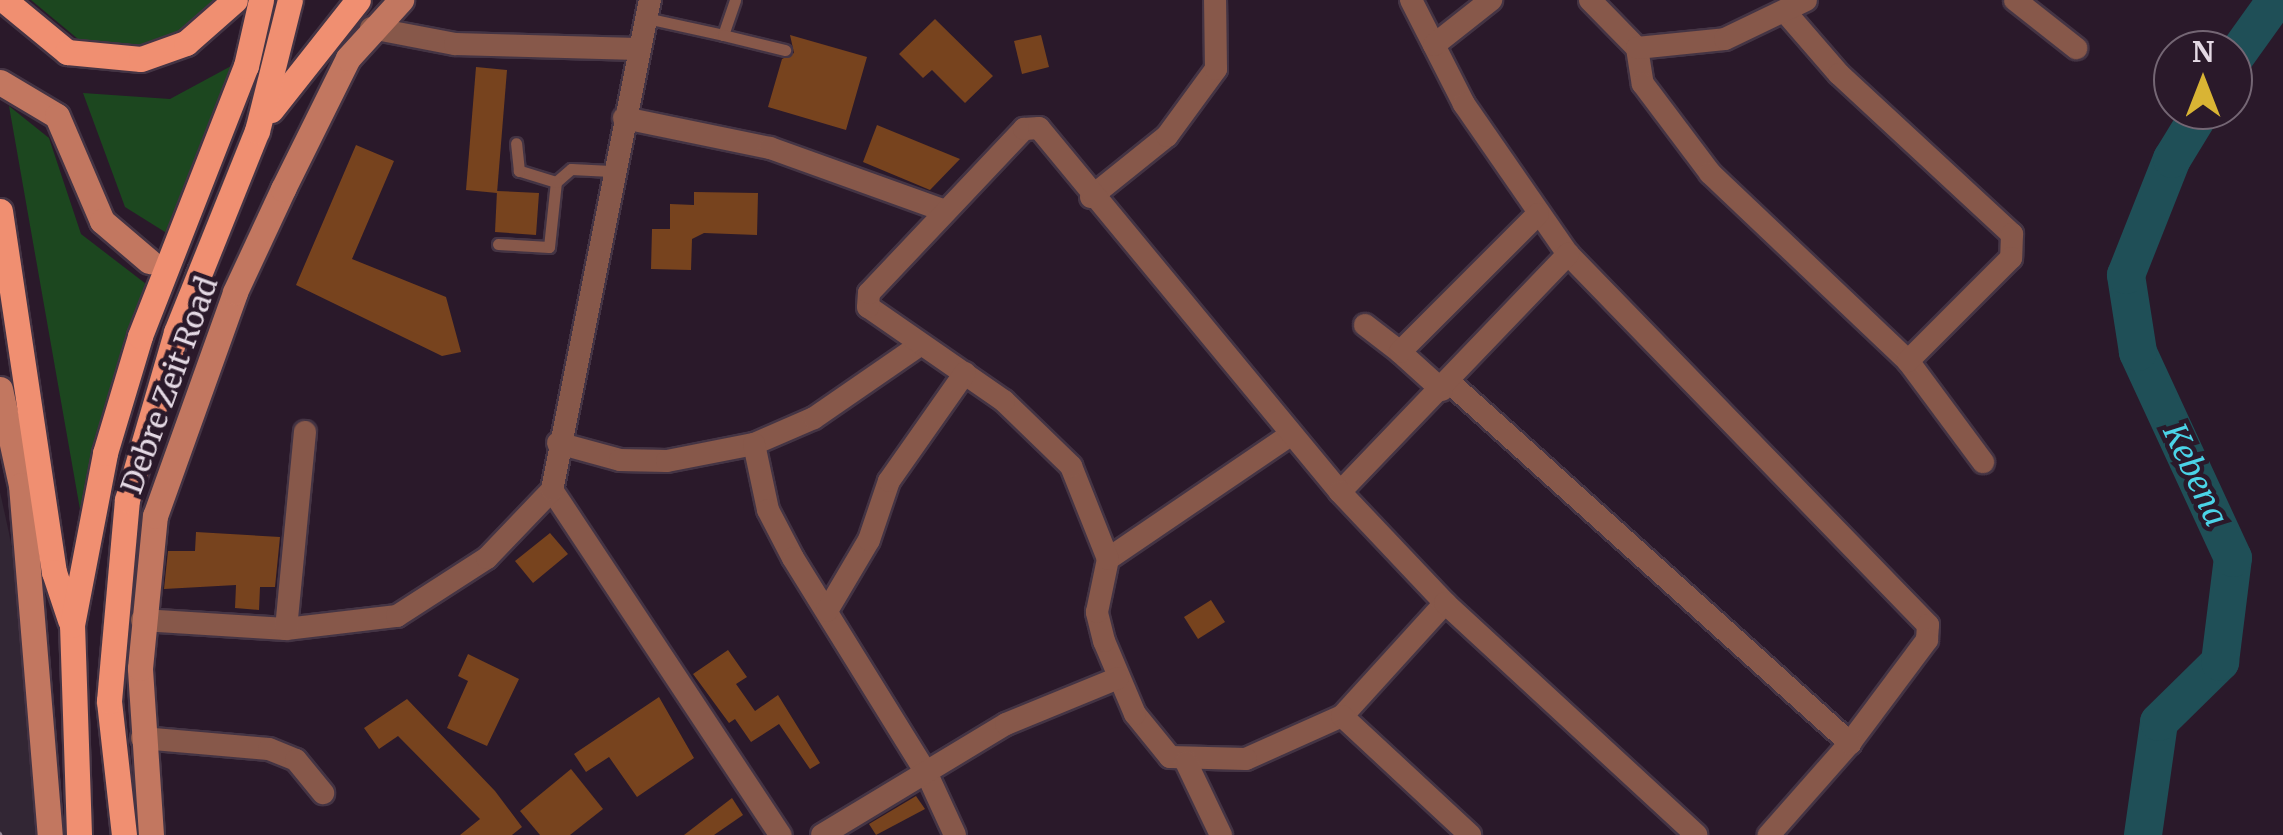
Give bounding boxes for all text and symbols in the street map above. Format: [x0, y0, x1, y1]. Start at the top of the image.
north arrow [2153, 30, 2253, 130]
text: N [2192, 34, 2214, 70]
street label: Debre Zeit Road [113, 272, 225, 498]
water label: Kebena [2155, 418, 2235, 532]

